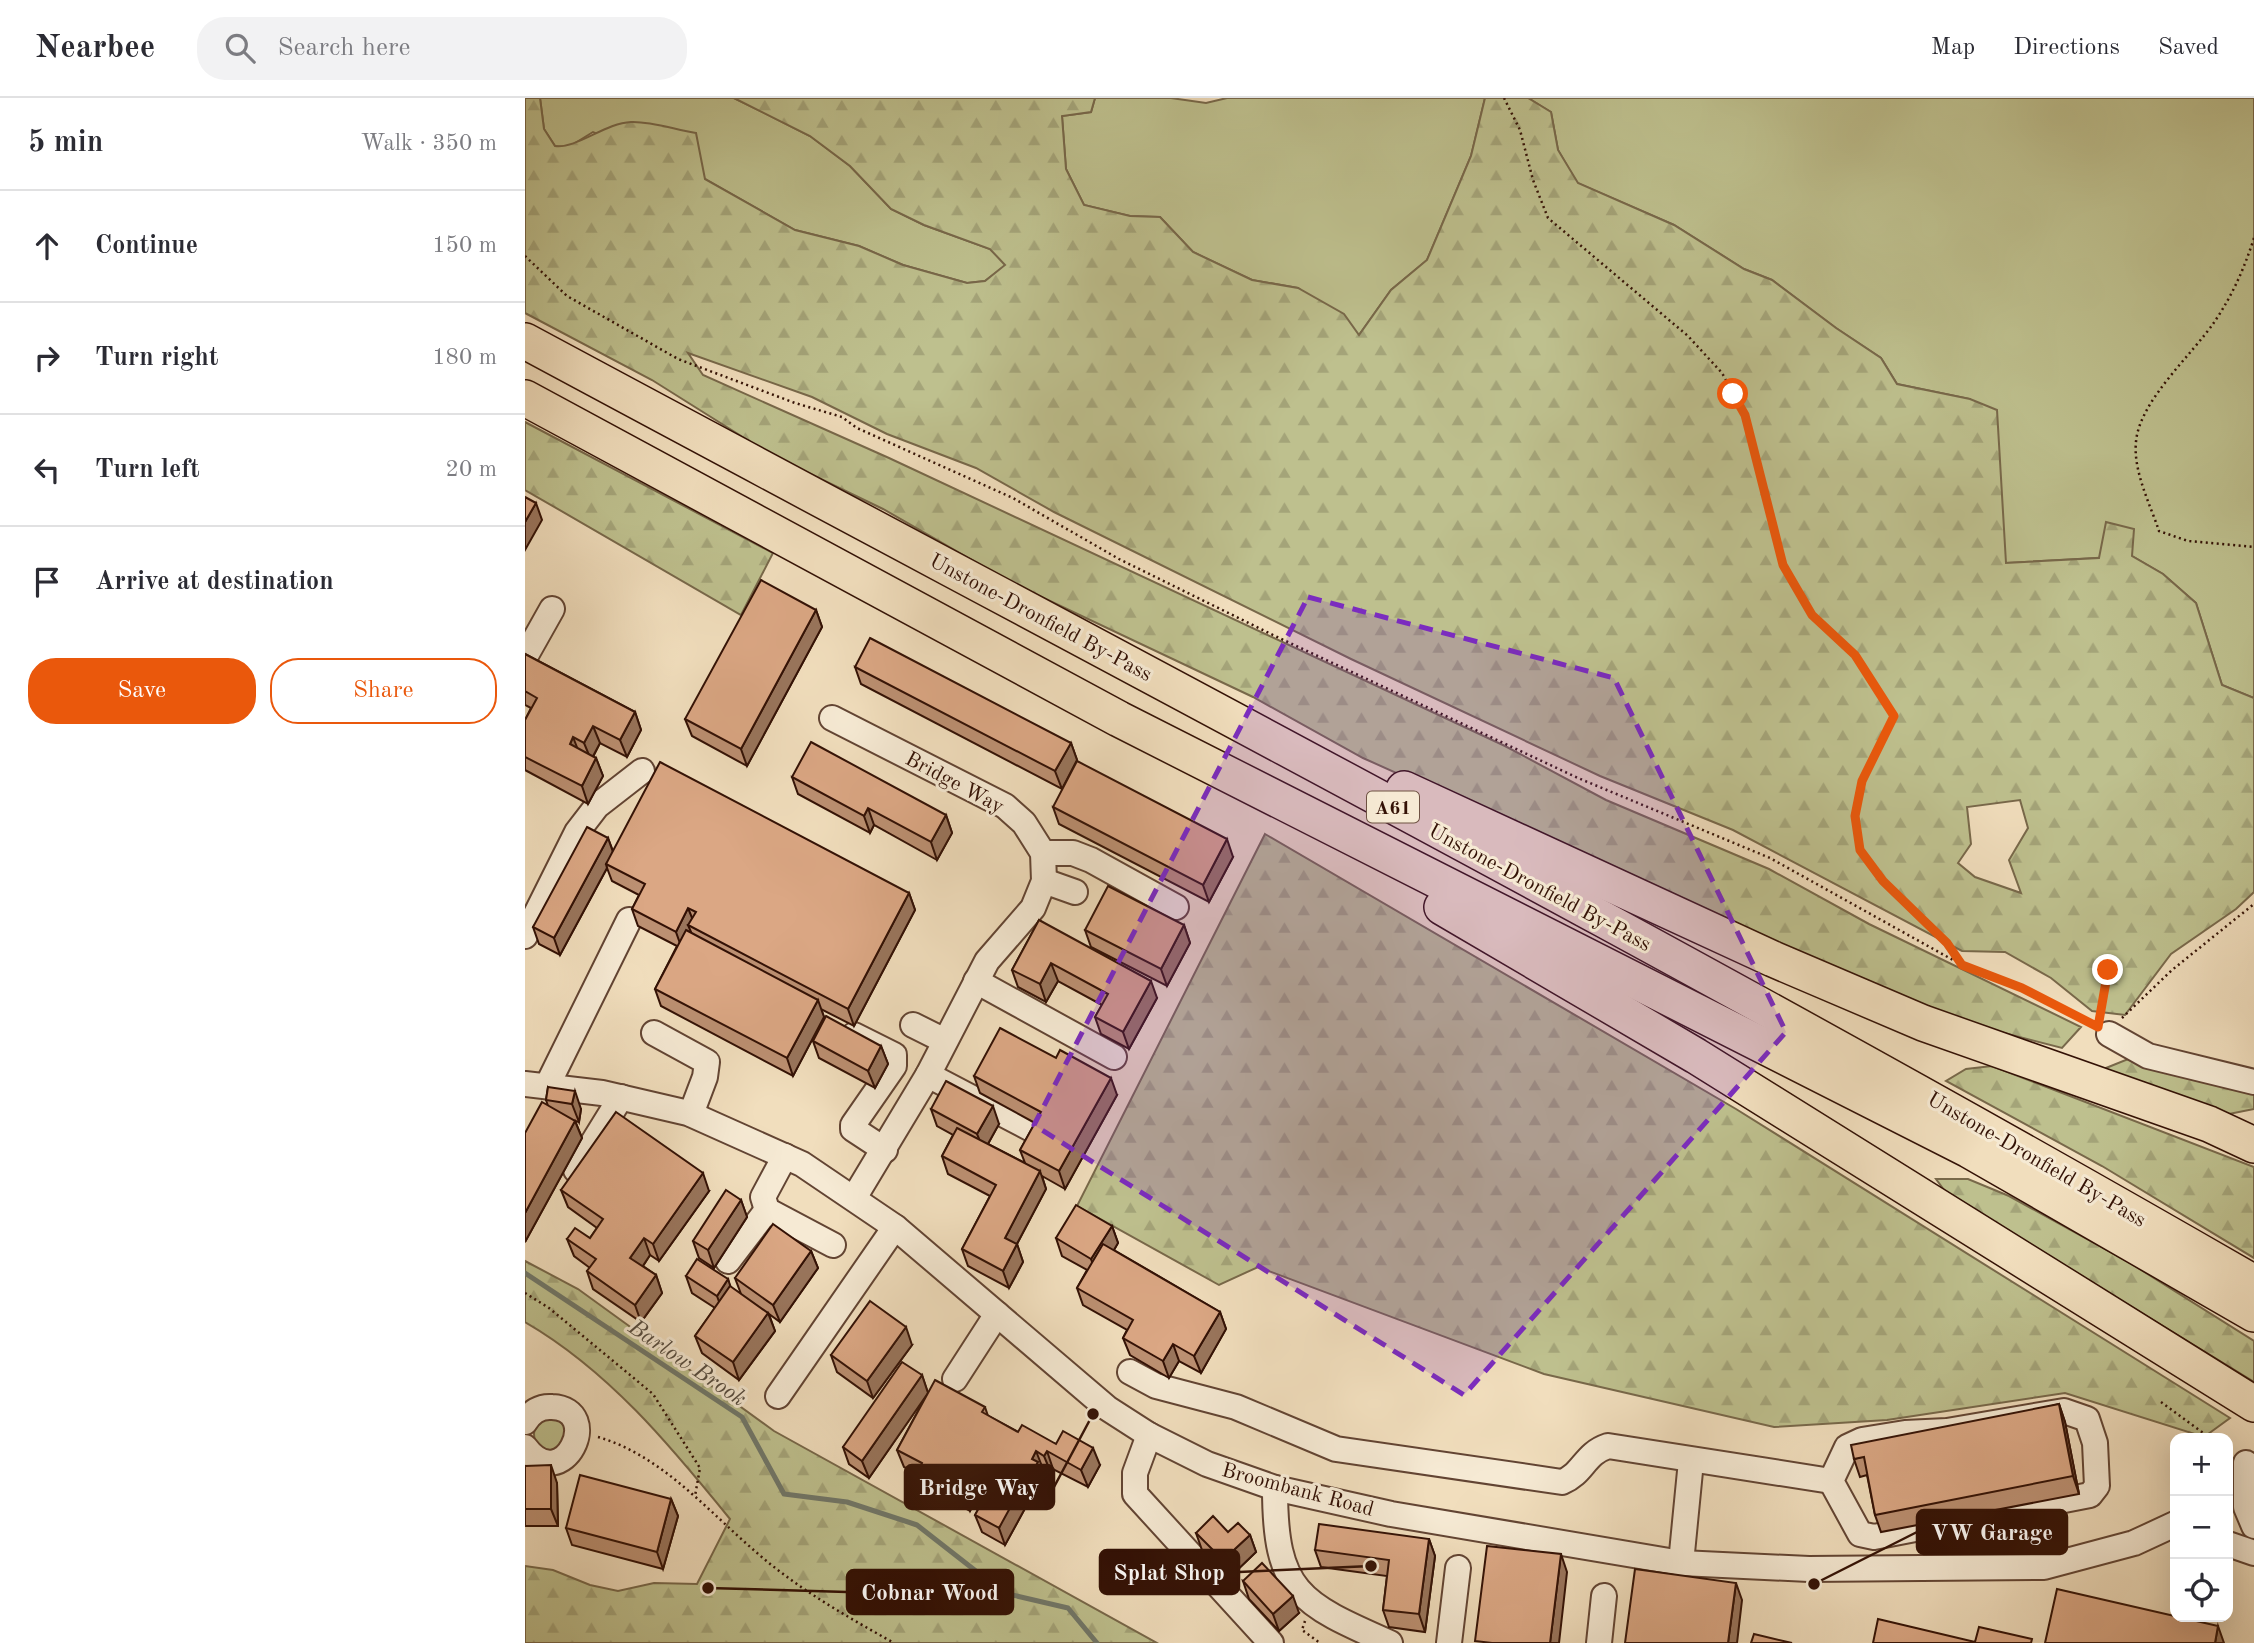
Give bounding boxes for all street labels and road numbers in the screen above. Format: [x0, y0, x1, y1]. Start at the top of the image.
street label: Unstone-Dronfield By-Pass [926, 551, 1155, 686]
street label: Bridge Way [901, 749, 1007, 818]
road number: A61 [1367, 792, 1419, 822]
street label: Unstone-Dronfield By-Pass [1425, 821, 1654, 956]
street label: Unstone-Dronfield By-Pass [1923, 1089, 2149, 1232]
street label: Broombank Road [1219, 1460, 1376, 1521]

